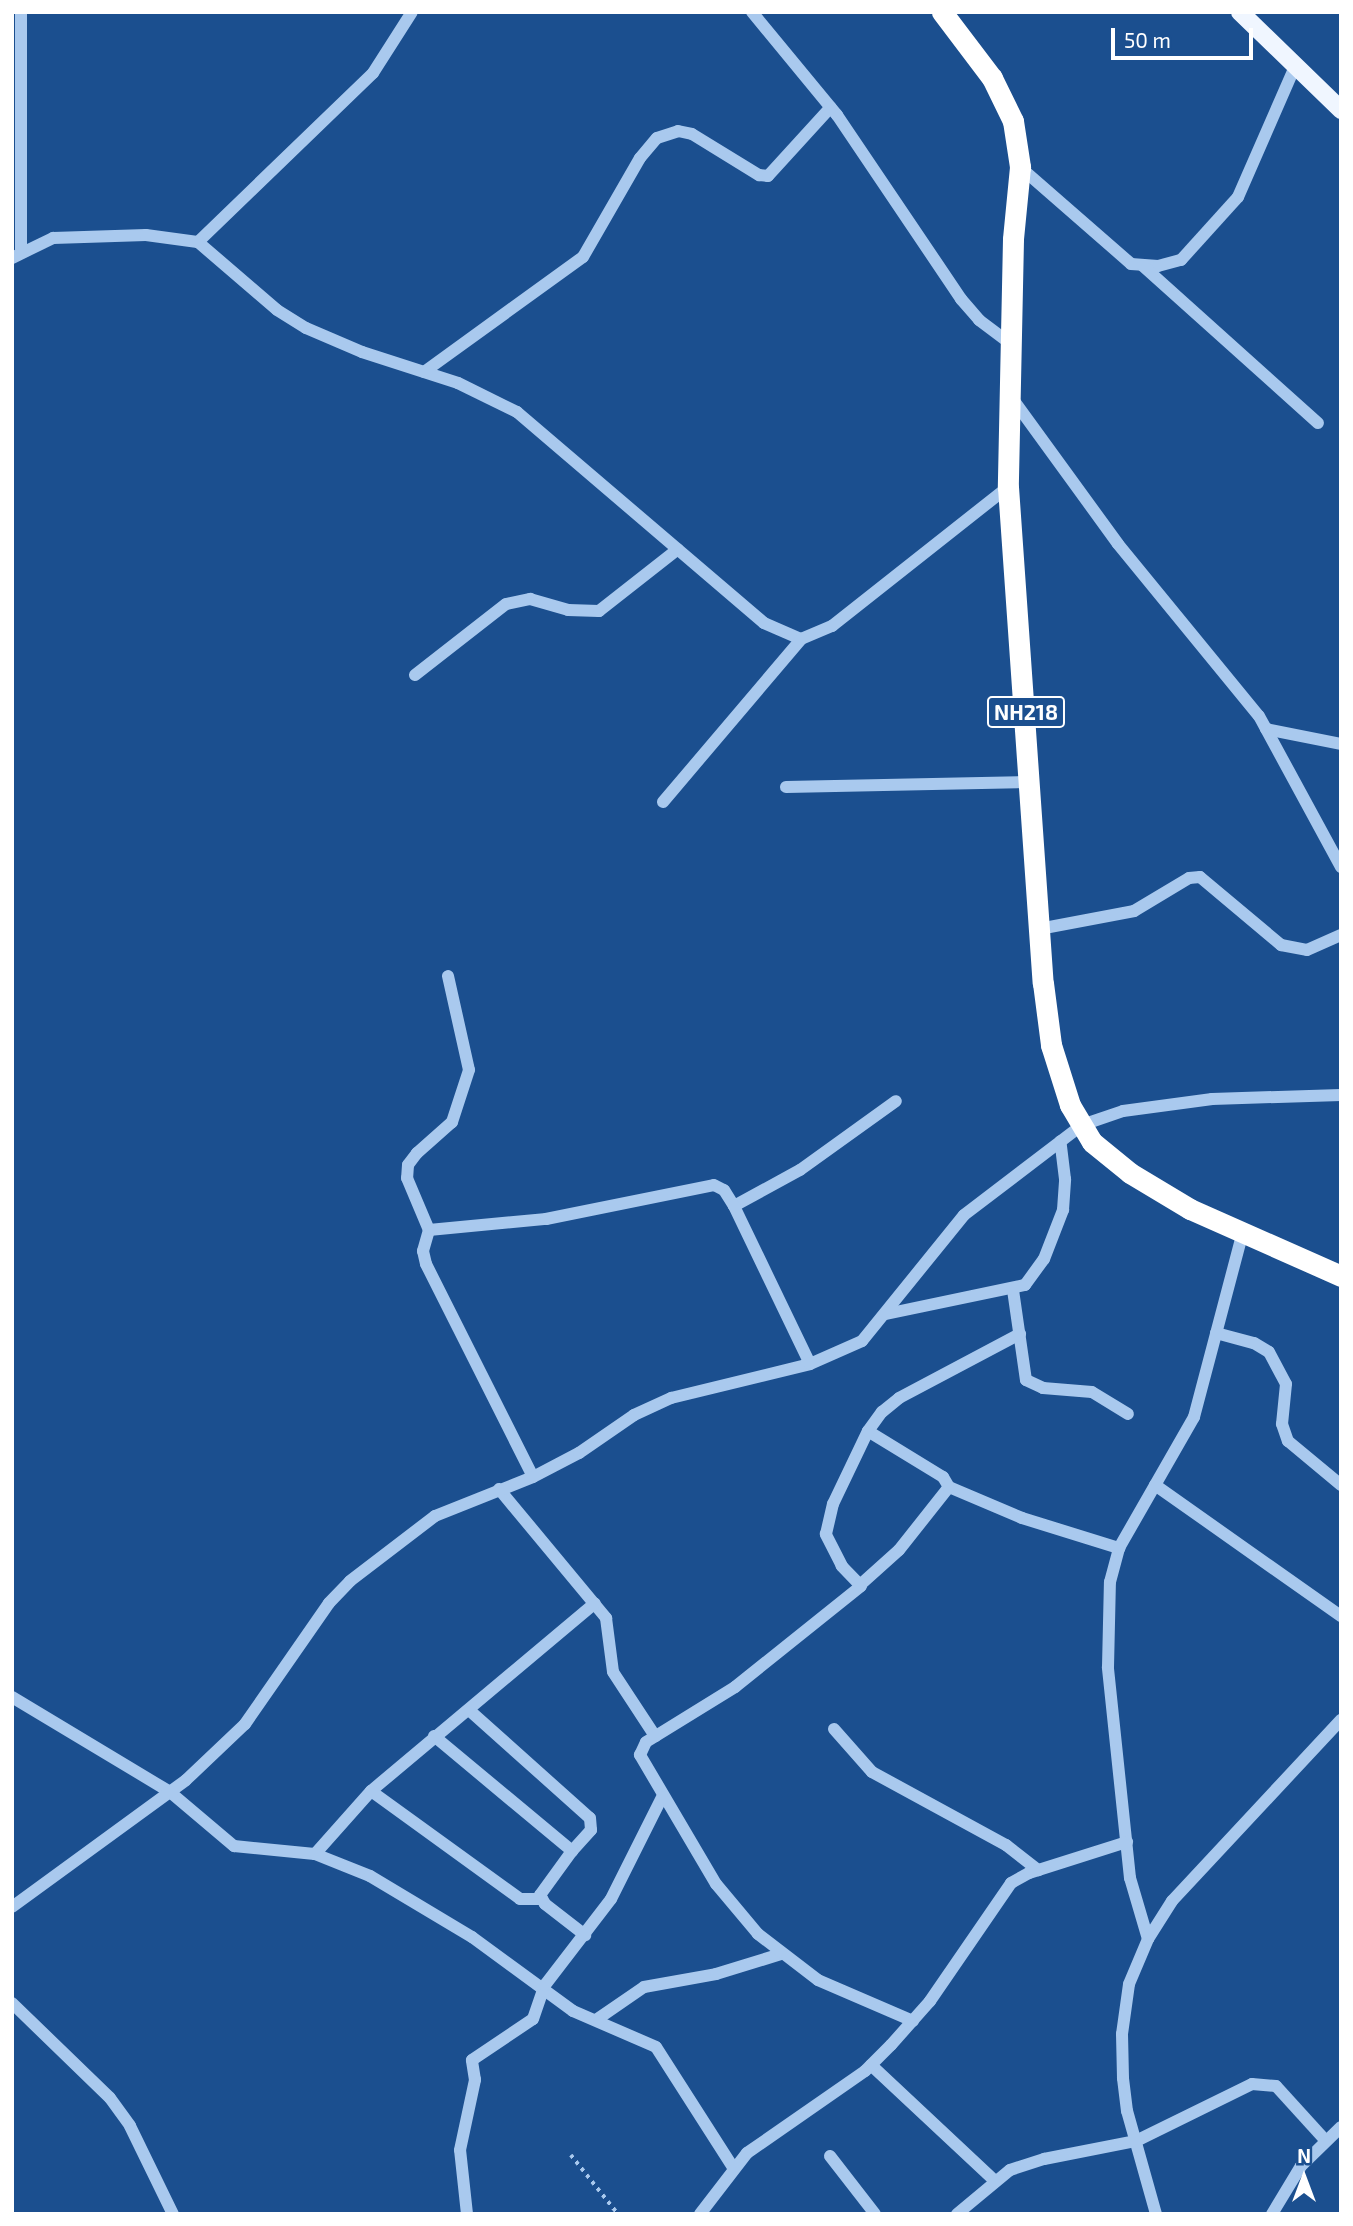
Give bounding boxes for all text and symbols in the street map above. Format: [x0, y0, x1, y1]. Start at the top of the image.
scale bar [1115, 14, 1257, 58]
text: 50 m [1124, 27, 1171, 52]
road number: NH218 [986, 694, 1066, 730]
north arrow [1269, 2142, 1339, 2212]
text: N [1297, 2144, 1311, 2167]

